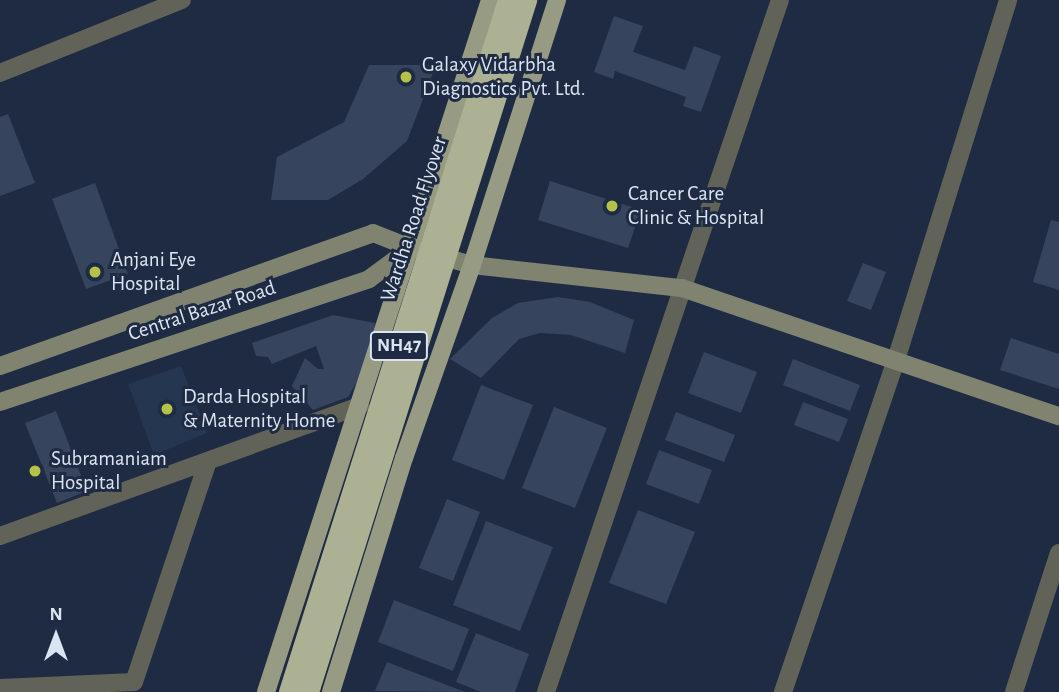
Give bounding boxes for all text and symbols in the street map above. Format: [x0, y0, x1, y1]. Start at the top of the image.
place label: Galaxy Vidarbha Diagnostics Pvt. Ltd. [422, 52, 586, 102]
marker: Galaxy Vidarbha Diagnostics Pvt. Ltd. [396, 67, 416, 87]
street label: Wardha Road Flyover [375, 133, 453, 305]
place label: Cancer Care Clinic & Hospital [628, 181, 764, 231]
marker: Cancer Care Clinic & Hospital [602, 196, 622, 216]
place label: Anjani Eye Hospital [111, 247, 196, 297]
marker: Anjani Eye Hospital [85, 262, 105, 282]
street label: Central Bazar Road [125, 275, 279, 347]
road number: NH47 [369, 330, 429, 362]
place label: Darda Hospital & Maternity Home [183, 384, 336, 434]
marker: Darda Hospital & Maternity Home [157, 399, 177, 419]
place label: Subramaniam Hospital [51, 446, 167, 496]
marker: Subramaniam Hospital [25, 461, 45, 481]
north arrow [21, 601, 91, 671]
text: N [49, 605, 63, 624]

